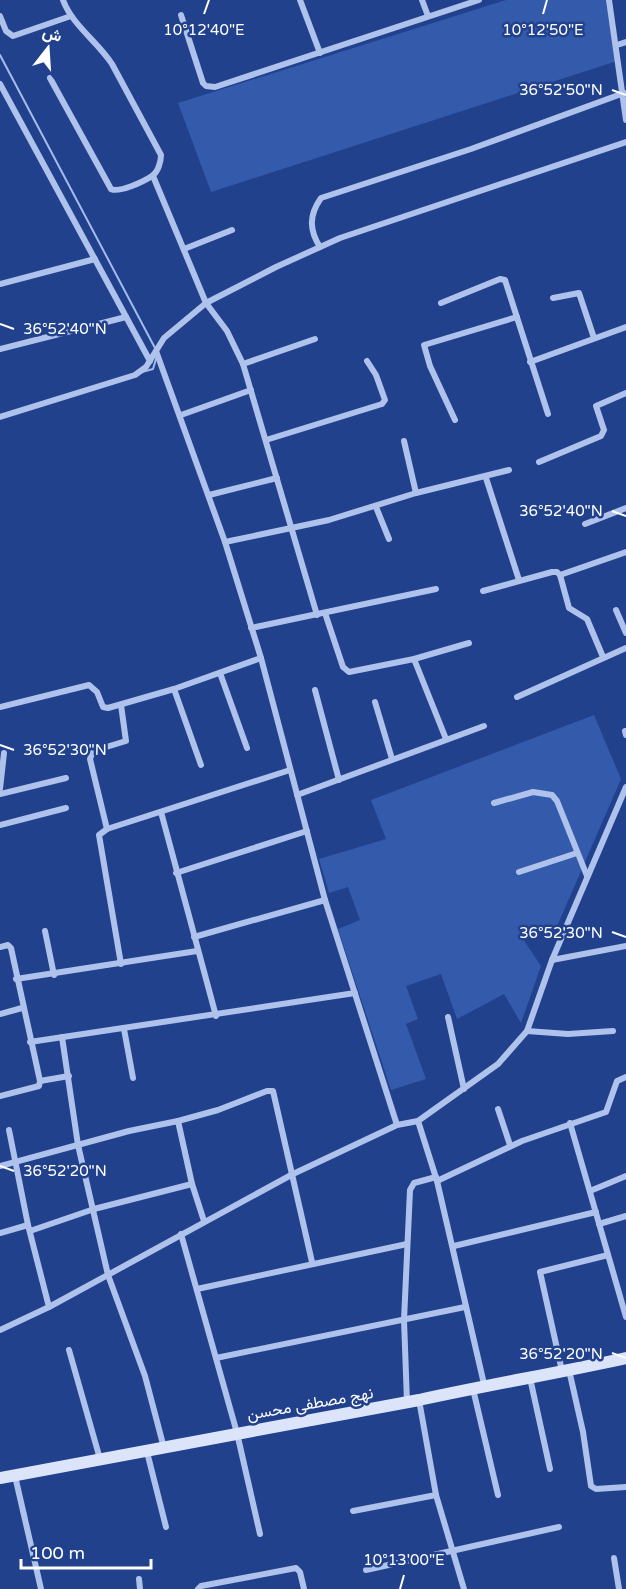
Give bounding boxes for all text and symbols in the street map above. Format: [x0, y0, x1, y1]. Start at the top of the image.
north arrow [18, 18, 78, 78]
text: 10°12'40"E [163, 21, 245, 39]
text: 10°12'50"E [502, 21, 584, 39]
text: ش [40, 22, 64, 47]
text: 36°52'50"N [519, 81, 603, 99]
text: 36°52'40"N [23, 320, 107, 338]
text: 36°52'40"N [519, 502, 603, 520]
text: 36°52'30"N [23, 741, 107, 759]
text: 36°52'30"N [519, 924, 603, 942]
text: 36°52'20"N [23, 1162, 107, 1180]
text: 36°52'20"N [519, 1345, 603, 1363]
street label: نهج مصطفى محسن [246, 1383, 375, 1426]
scale bar [21, 1532, 152, 1570]
text: 100 m [30, 1542, 85, 1564]
text: 10°13'00"E [363, 1551, 445, 1569]

